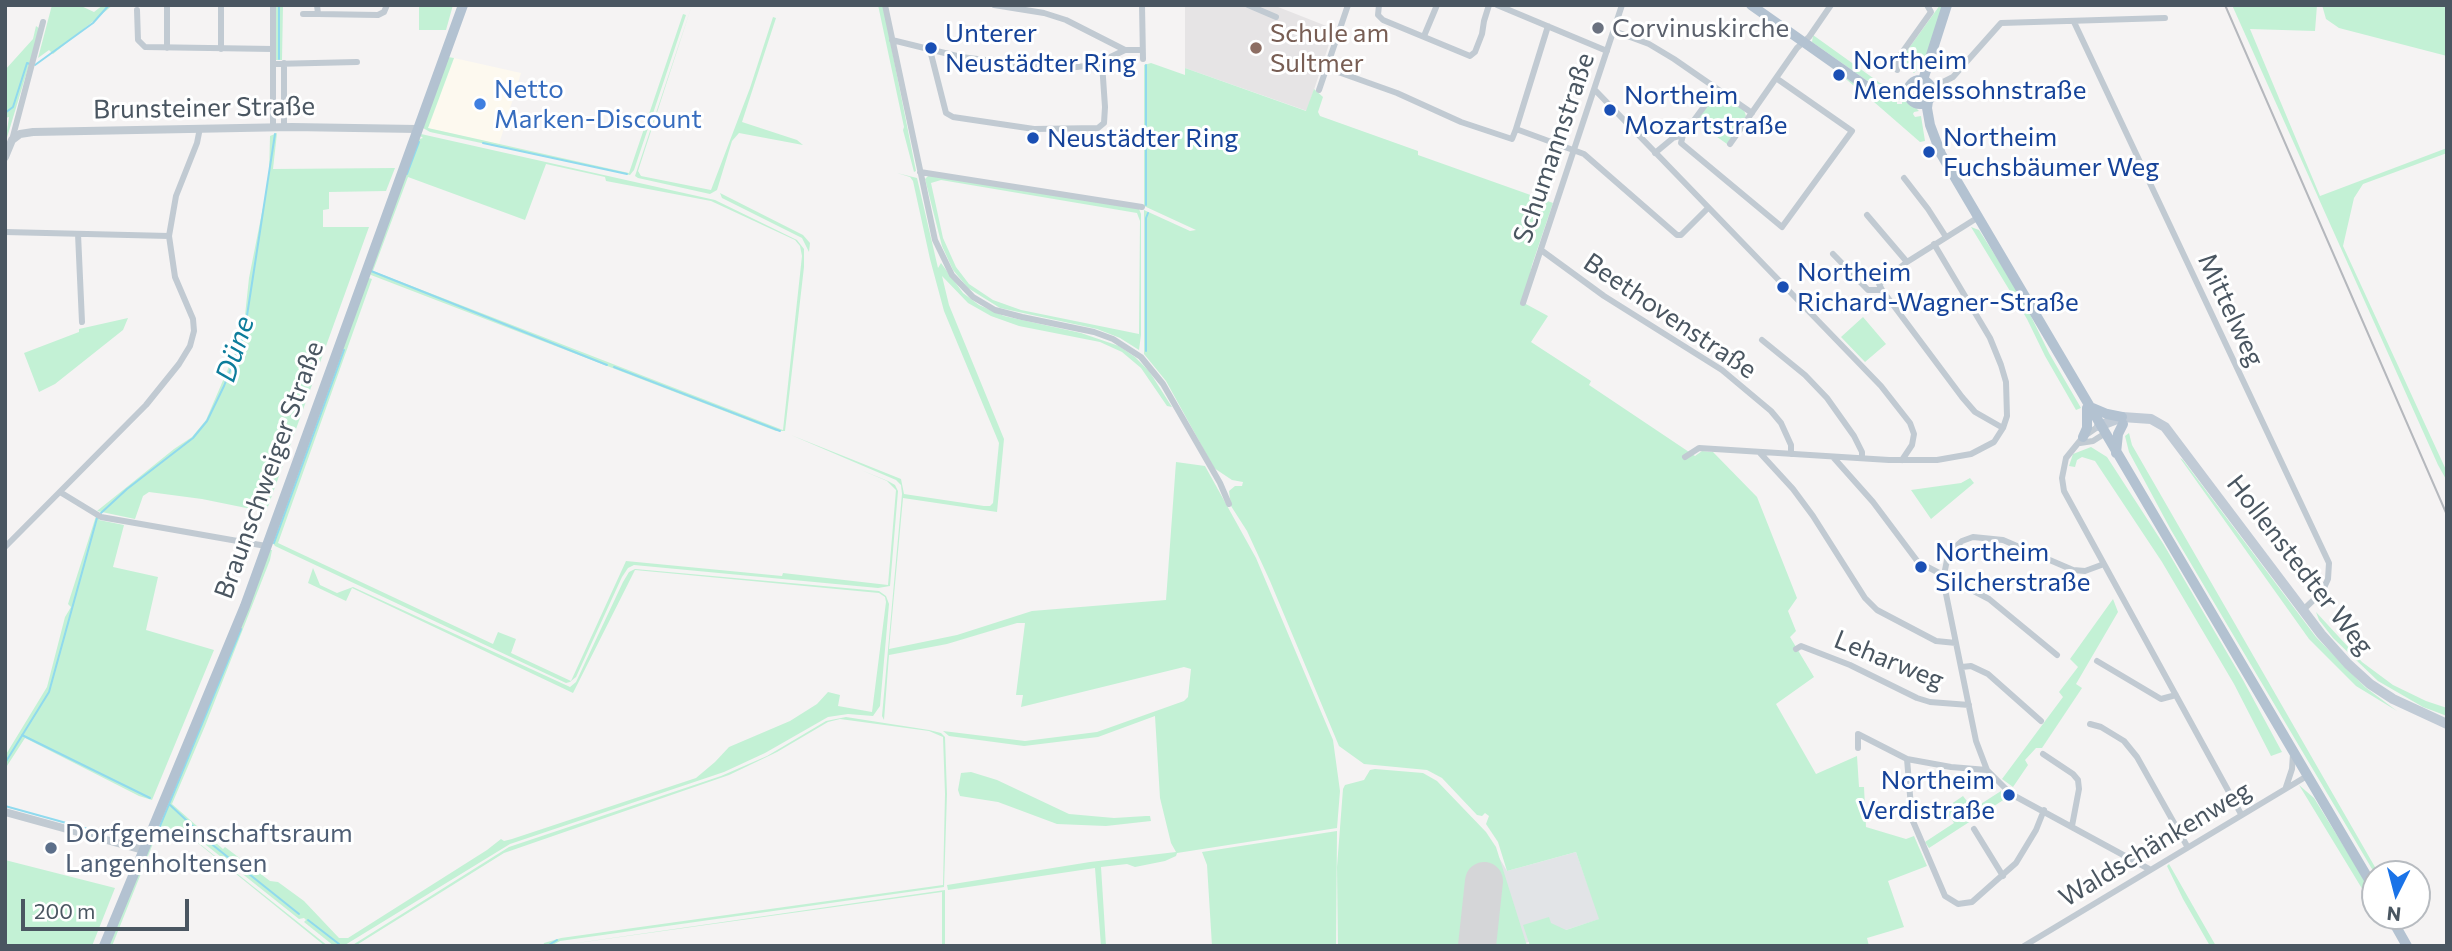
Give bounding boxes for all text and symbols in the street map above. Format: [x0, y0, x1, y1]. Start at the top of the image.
place label: Corvinuskirche [1612, 12, 1789, 44]
place label: Unterer Neustädter Ring [945, 17, 1136, 78]
place label: Schule am Sultmer [1270, 17, 1389, 78]
marker: Corvinuskirche [1590, 20, 1606, 36]
marker: Unterer Neustädter Ring [923, 40, 939, 56]
marker: Schule am Sultmer [1248, 40, 1264, 56]
place label: Northeim Mendelssohnstraße [1853, 44, 2086, 106]
street label: Schumannstraße [1507, 49, 1601, 247]
marker: Northeim Mendelssohnstraße [1831, 67, 1847, 83]
place label: Netto Marken-Discount [494, 73, 702, 134]
place label: Northeim Mozartstraße [1624, 79, 1788, 140]
street label: Brunsteiner Straße [93, 90, 315, 126]
marker: Netto Marken-Discount [472, 96, 488, 112]
marker: Northeim Mozartstraße [1602, 102, 1618, 118]
place label: Northeim Fuchsbäumer Weg [1943, 121, 2159, 182]
place label: Neustädter Ring [1047, 122, 1238, 154]
marker: Neustädter Ring [1025, 130, 1041, 146]
marker: Northeim Fuchsbäumer Weg [1921, 144, 1937, 160]
street label: Beethovenstraße [1578, 247, 1762, 385]
street label: Mittelweg [2191, 248, 2271, 372]
place label: Northeim Richard-Wagner-Straße [1797, 256, 2079, 318]
marker: Northeim Richard-Wagner-Straße [1775, 279, 1791, 295]
water label: Düne [209, 312, 261, 386]
street label: Braunschweiger Straße [208, 337, 330, 603]
street label: Hollenstedter Weg [2220, 469, 2380, 661]
place label: Northeim Silcherstraße [1935, 536, 2091, 598]
marker: Northeim Silcherstraße [1913, 559, 1929, 575]
street label: Leharweg [1830, 624, 1948, 696]
place label: Northeim Verdistraße [1858, 764, 1995, 826]
street label: Waldschänkenweg [2053, 774, 2257, 914]
marker: Northeim Verdistraße [2001, 787, 2017, 803]
place label: Dorfgemeinschaftsraum Langenholtensen [65, 817, 353, 878]
marker: Dorfgemeinschaftsraum Langenholtensen [43, 840, 59, 856]
north arrow [2361, 860, 2431, 930]
scale bar [24, 884, 192, 928]
text: 200 m [34, 898, 95, 923]
text: N [2386, 902, 2402, 927]

